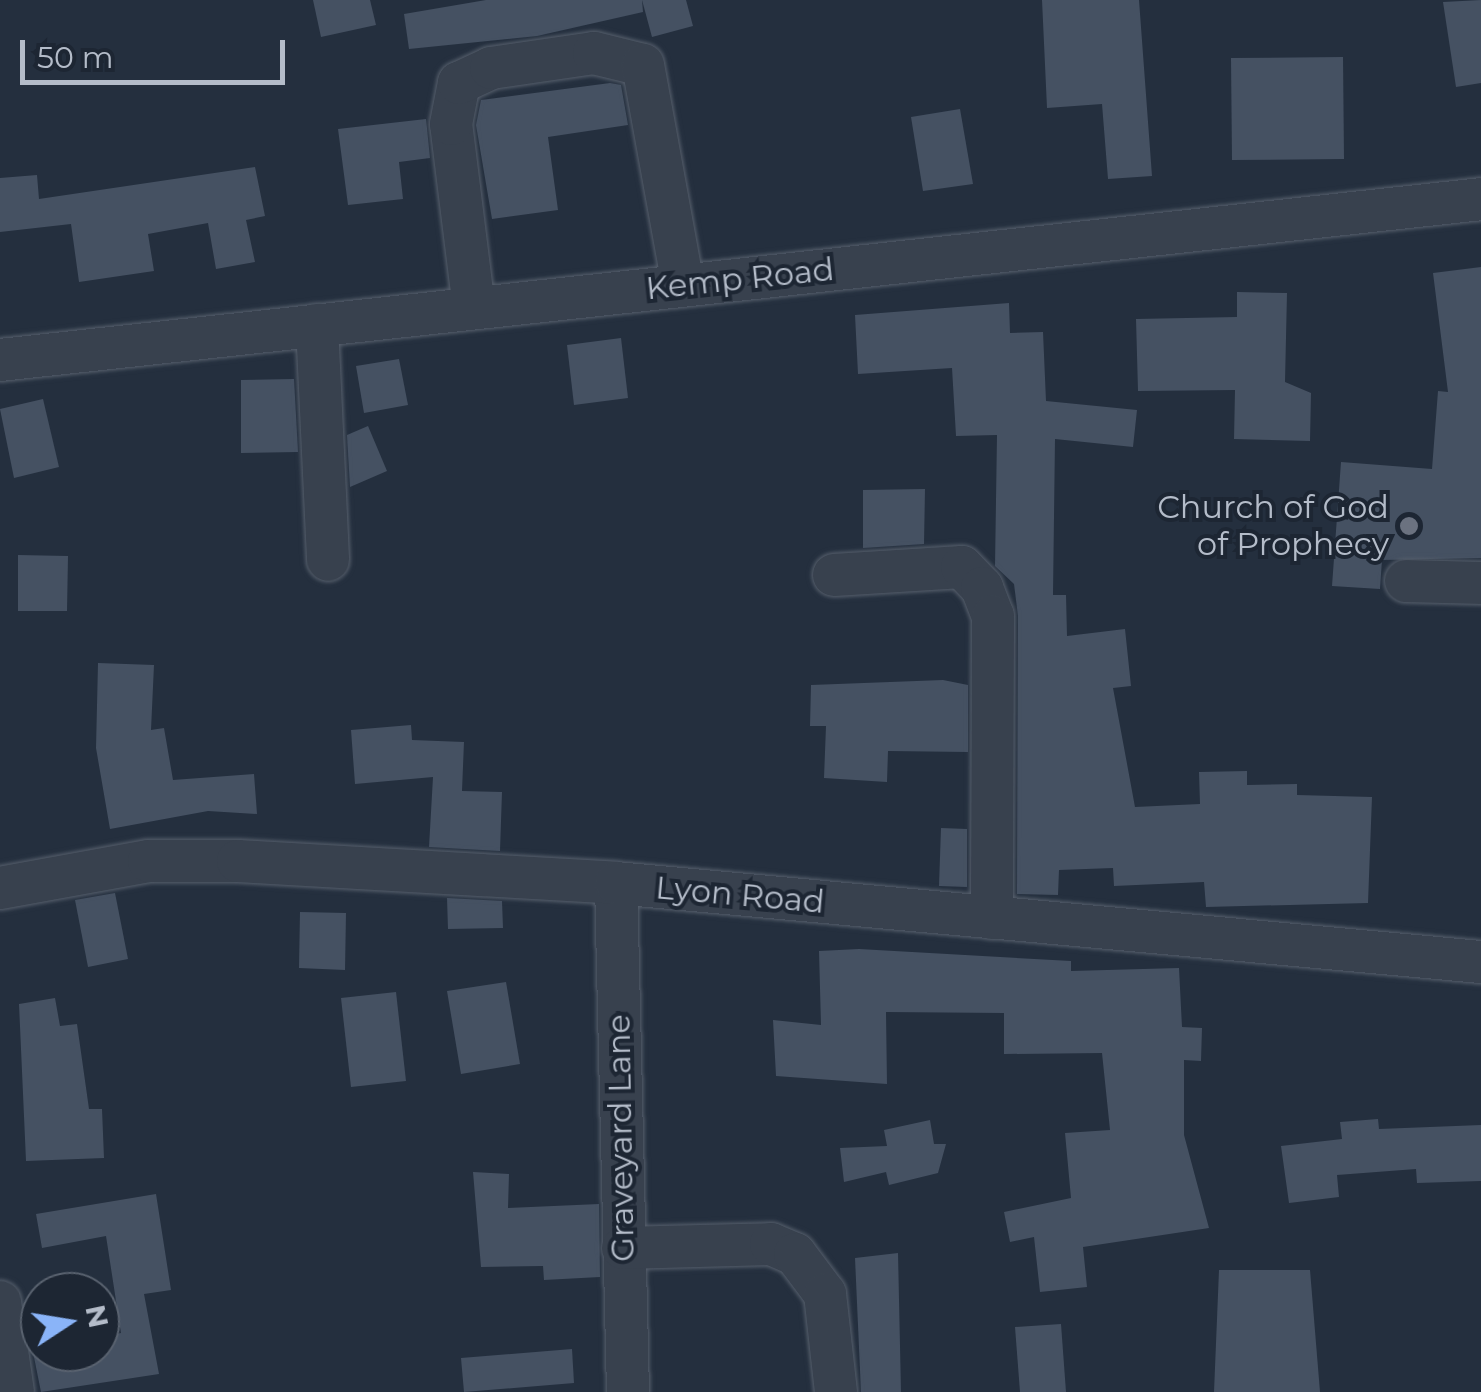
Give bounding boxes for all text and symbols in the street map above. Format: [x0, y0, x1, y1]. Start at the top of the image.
scale bar [25, 20, 290, 82]
text: 50 m [37, 39, 114, 76]
street label: Kemp Road [644, 250, 836, 308]
place label: Church of God of Prophecy [1157, 489, 1389, 564]
marker: Church of God of Prophecy [1398, 515, 1420, 537]
street label: Lyon Road [654, 868, 826, 922]
street label: Graveyard Lane [600, 1014, 642, 1262]
north arrow [20, 1272, 120, 1372]
text: N [78, 1302, 116, 1331]

